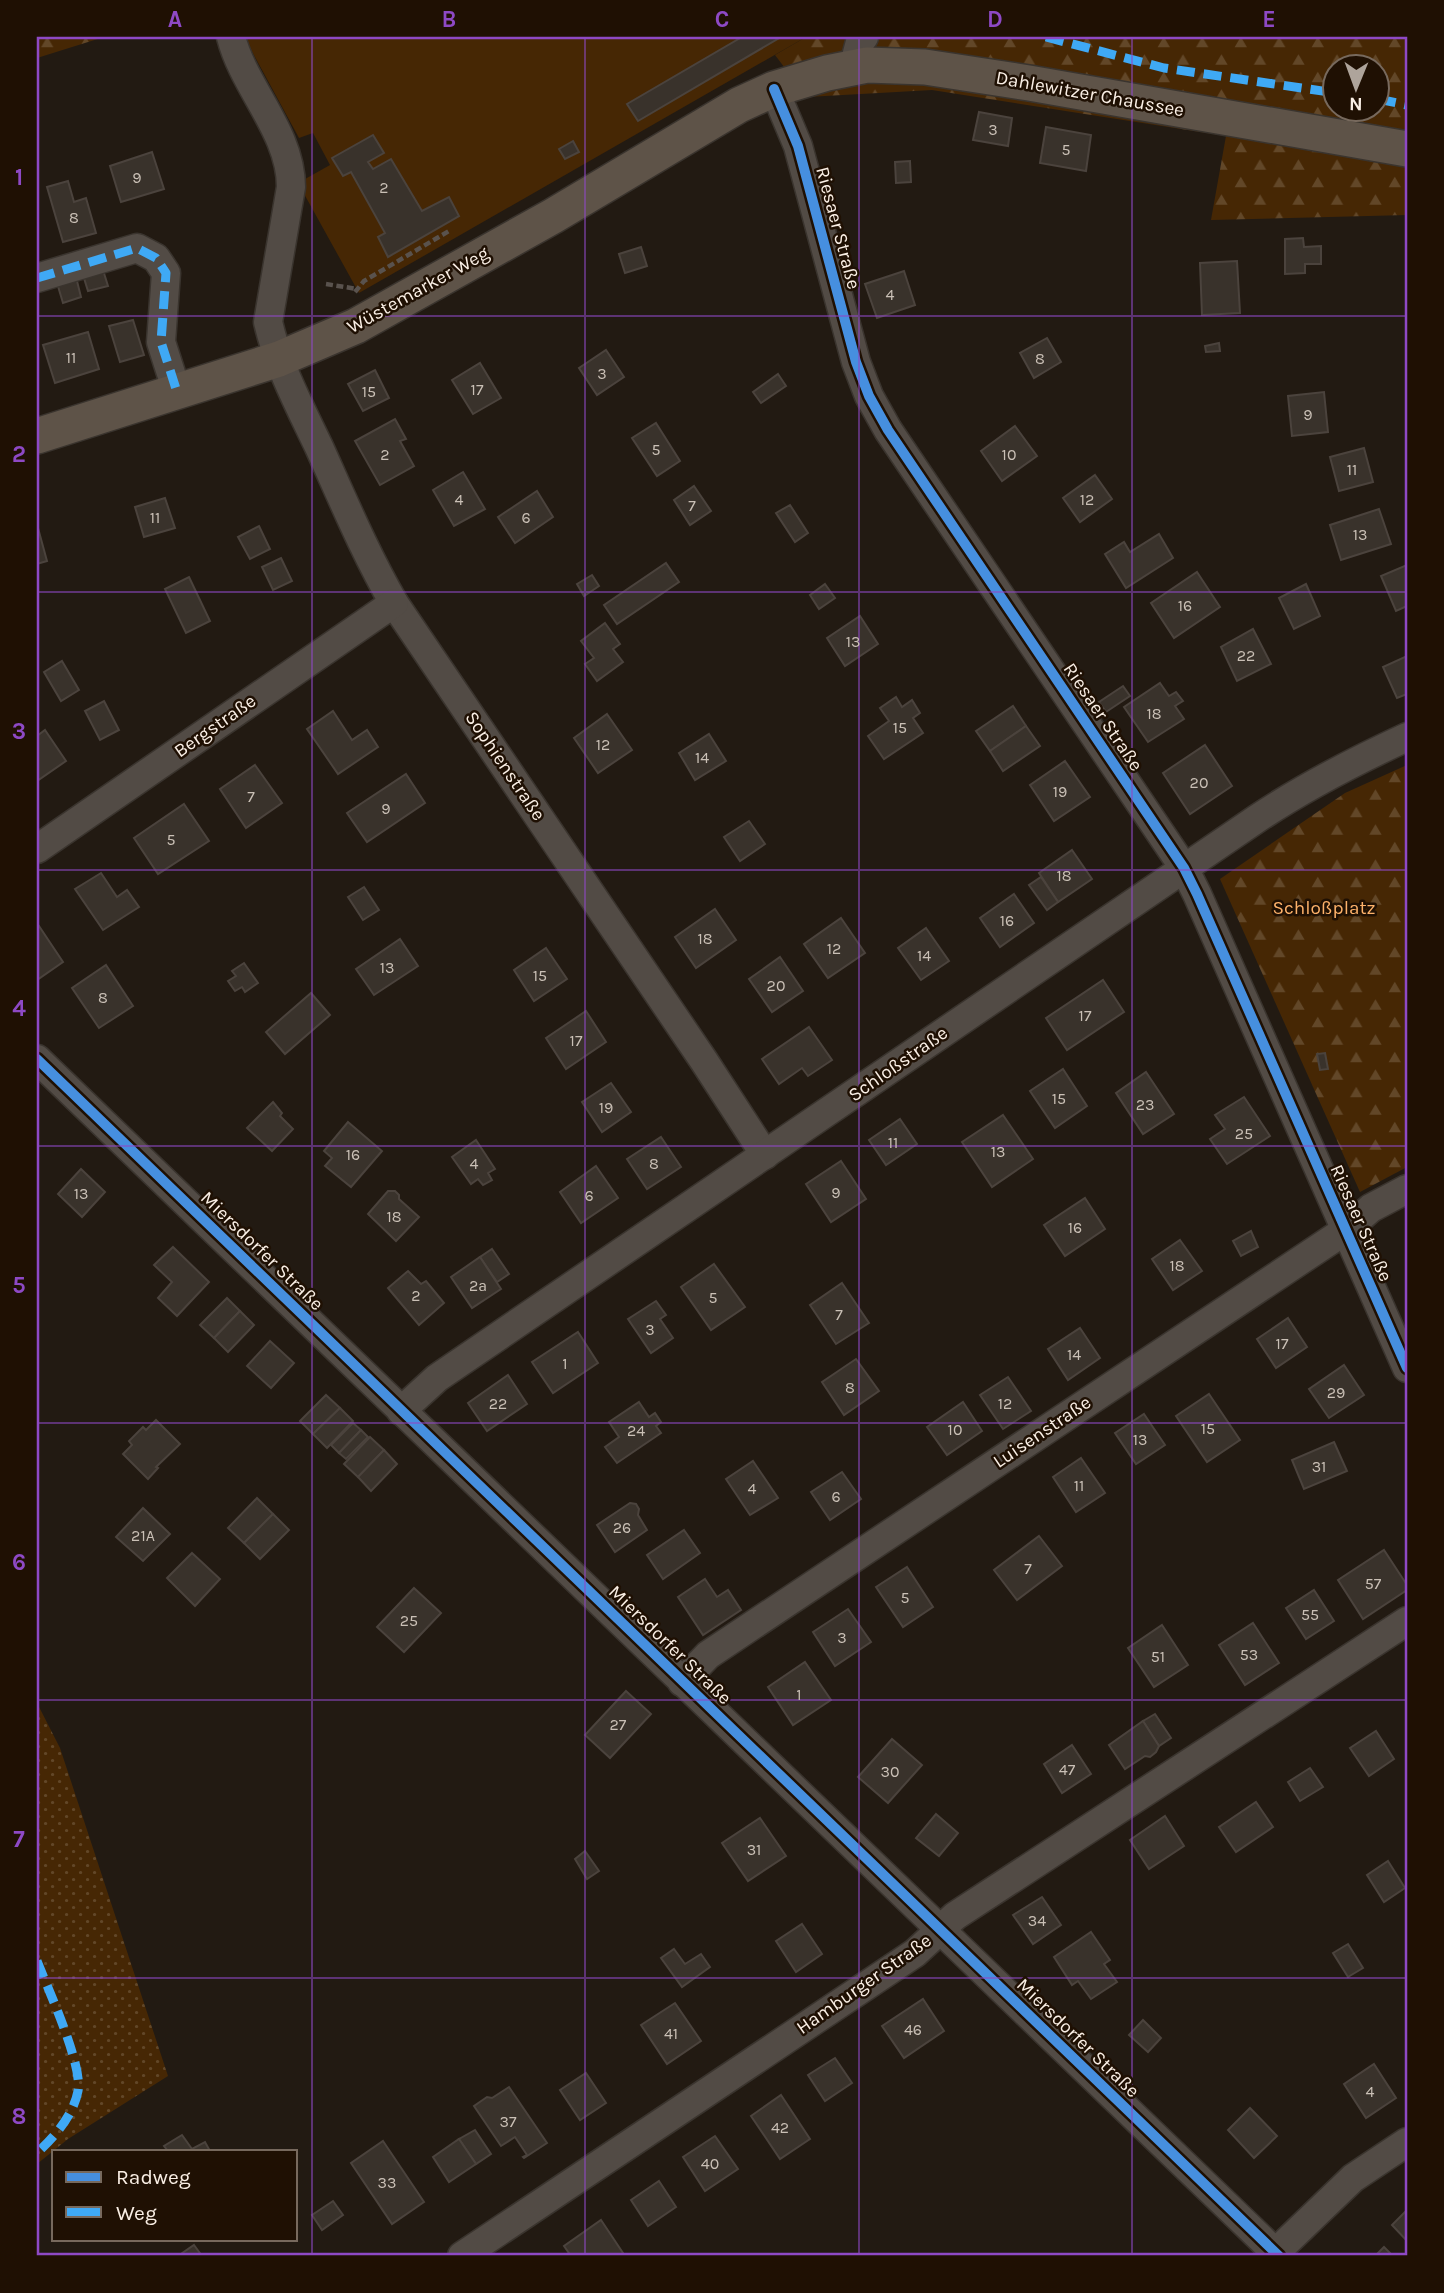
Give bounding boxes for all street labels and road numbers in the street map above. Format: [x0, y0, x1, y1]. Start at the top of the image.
street label: Dahlewitzer Chaussee [994, 67, 1186, 121]
street label: Riesaer Straße [811, 164, 865, 292]
street label: Wüstemarker Weg [343, 242, 493, 338]
street label: Riesaer Straße [1059, 659, 1147, 775]
street label: Bergstraße [170, 690, 260, 762]
street label: Sophienstraße [460, 707, 550, 825]
street label: Schloßstraße [844, 1022, 952, 1106]
street label: Riesaer Straße [1325, 1161, 1397, 1285]
street label: Miersdorfer Straße [196, 1187, 328, 1315]
street label: Luisenstraße [989, 1391, 1095, 1473]
street label: Miersdorfer Straße [604, 1581, 736, 1709]
street label: Hamburger Straße [792, 1929, 936, 2039]
street label: Miersdorfer Straße [1012, 1974, 1144, 2102]

